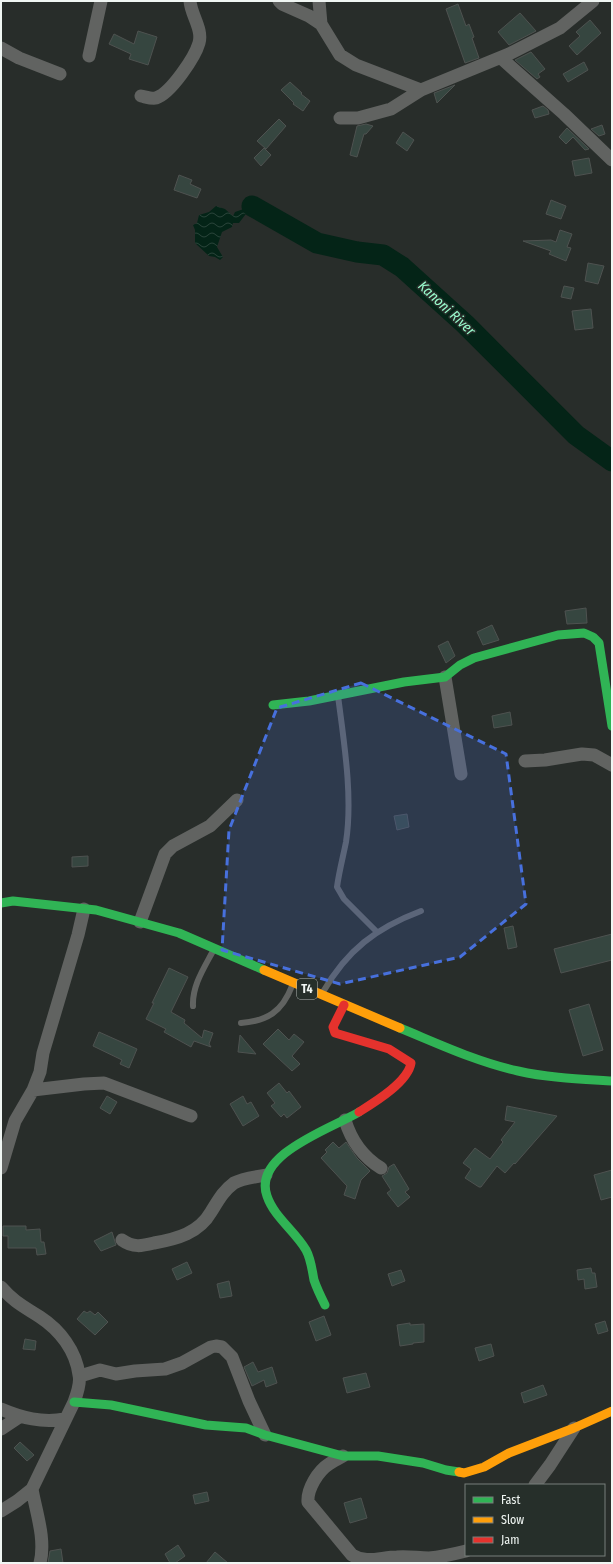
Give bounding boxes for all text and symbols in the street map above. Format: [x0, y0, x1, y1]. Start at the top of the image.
water label: Kanoni River [415, 278, 480, 340]
road number: T4 [297, 979, 317, 999]
legend [465, 1484, 605, 1556]
text: Fast [501, 1493, 520, 1507]
text: Slow [501, 1513, 524, 1527]
text: Jam [501, 1533, 519, 1547]

